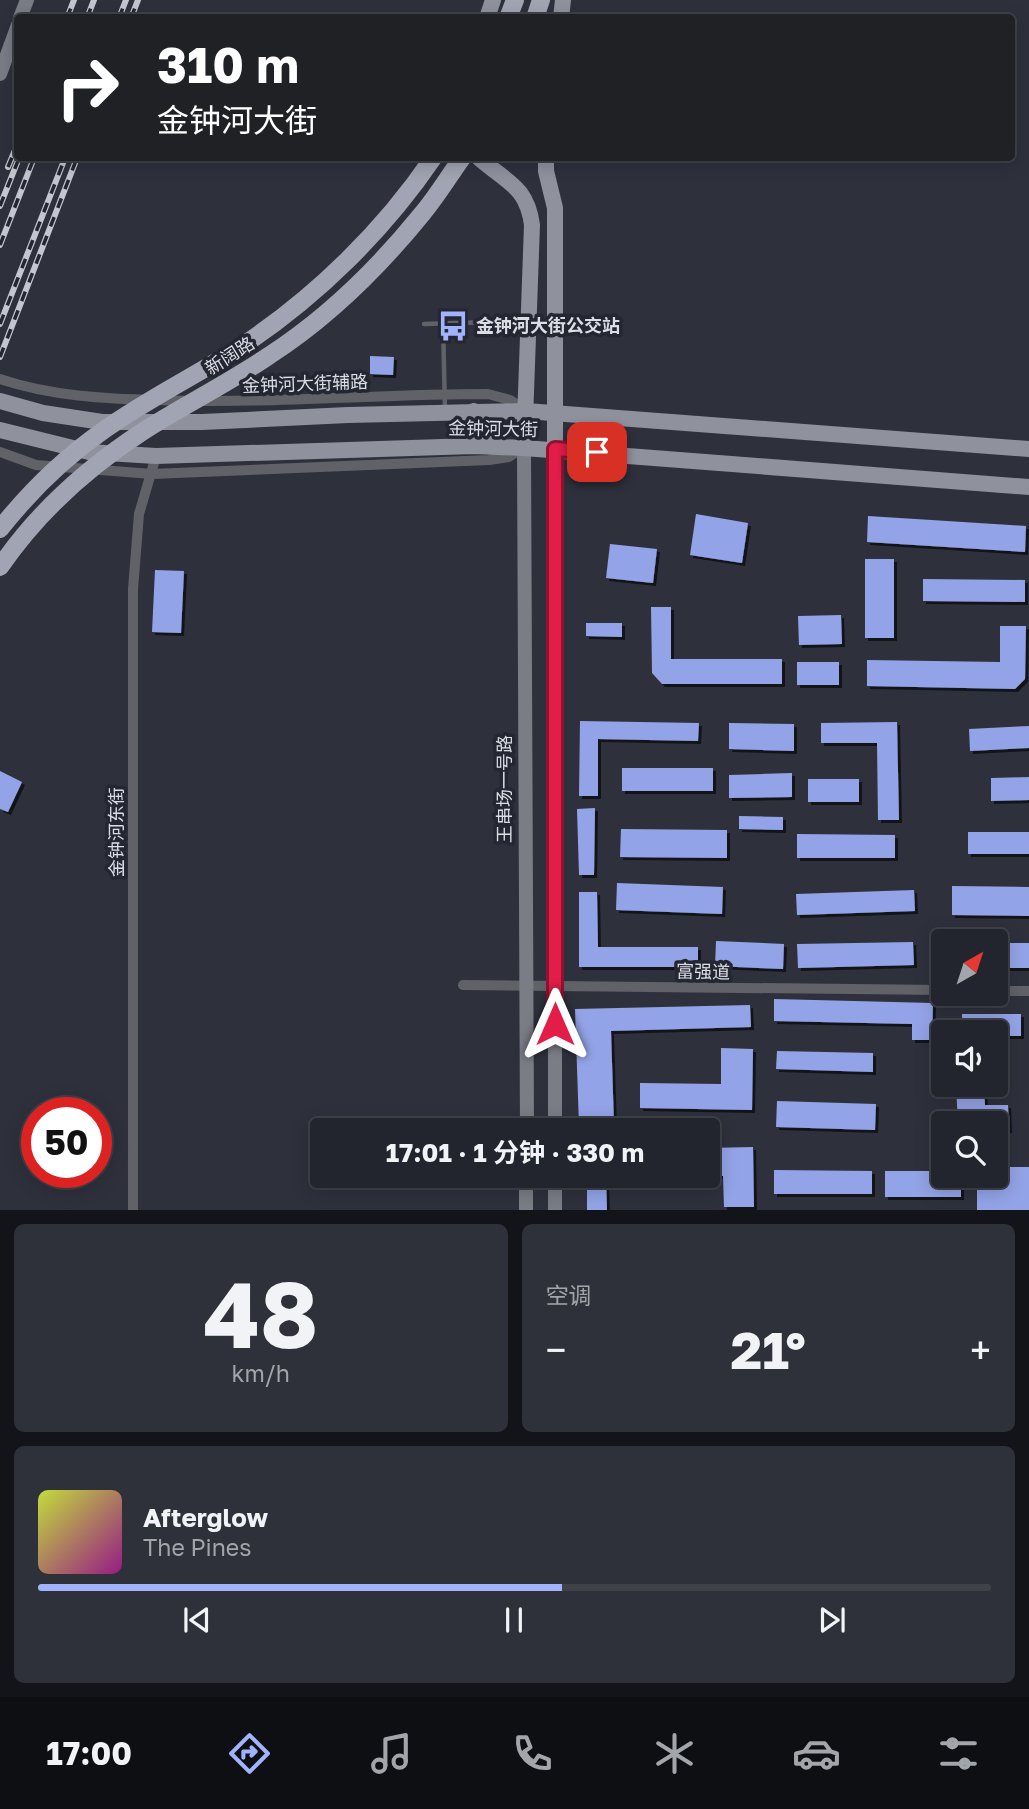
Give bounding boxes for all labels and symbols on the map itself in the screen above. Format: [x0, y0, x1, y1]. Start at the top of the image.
bus stop icon: 金钟河大街公交站 [436, 309, 470, 343]
place label: 金钟河大街公交站 [476, 314, 620, 336]
street label: 新阔路 [201, 332, 258, 379]
street label: 金钟河大街辅路 [242, 370, 368, 396]
street label: 金钟河大街 [448, 416, 538, 440]
pin [567, 422, 627, 482]
street label: 王串场一号路 [493, 735, 515, 843]
street label: 金钟河东街 [105, 787, 127, 877]
north arrow [931, 929, 1008, 1006]
street label: 富强道 [676, 960, 730, 982]
position arrow [518, 987, 592, 1061]
speed limit sign: 50 [21, 1097, 112, 1188]

